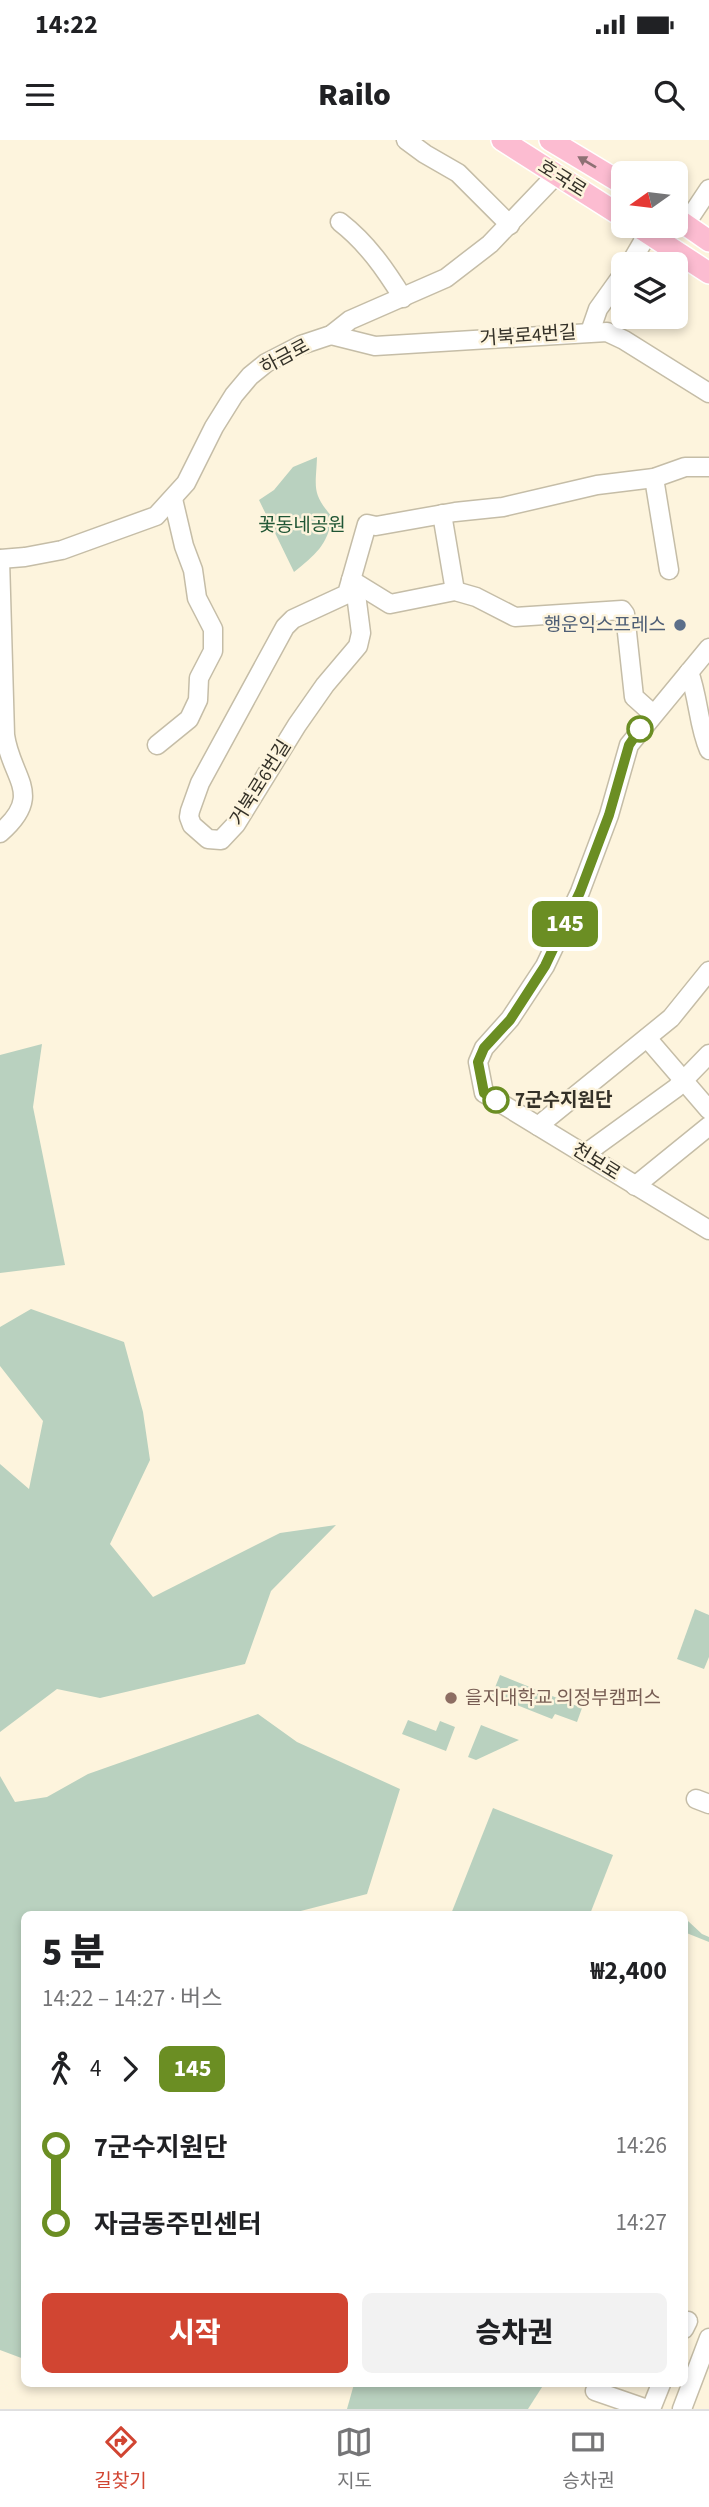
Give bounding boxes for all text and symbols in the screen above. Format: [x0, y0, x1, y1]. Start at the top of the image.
text: 14:22 [35, 6, 98, 43]
text: Railo [318, 72, 391, 118]
icon: menu [21, 76, 59, 114]
icon: search [650, 76, 688, 114]
street label: 호국로 [533, 154, 591, 204]
one-way arrow [577, 156, 596, 168]
north arrow [611, 161, 688, 238]
map controls [611, 161, 688, 329]
button: layers [611, 252, 688, 329]
street label: 거북로4번길 [479, 319, 577, 353]
street label: 하금로 [256, 333, 314, 381]
park label: 꽃동네공원 [258, 512, 346, 539]
place label: 행운익스프레스 [544, 612, 666, 639]
marker: 행운익스프레스 [672, 617, 688, 633]
unlabelled marker [627, 716, 653, 742]
street label: 거북로6번길 [224, 735, 298, 831]
line badge: 145 [525, 901, 605, 947]
text: 145 [546, 906, 584, 941]
marker: 7군수지원단 [483, 1087, 509, 1113]
place label: 7군수지원단 [515, 1087, 613, 1114]
street label: 천보로 [567, 1137, 625, 1187]
place label: 을지대학교 의정부캠퍼스 [465, 1685, 661, 1712]
marker: 을지대학교 의정부캠퍼스 [443, 1690, 459, 1706]
text: 5 분 [42, 1926, 105, 1980]
text: ₩2,400 [591, 1952, 667, 1989]
text: 14:22 – 14:27 · 버스 [42, 1982, 222, 2015]
icon: walk [42, 2050, 80, 2088]
icon: forward [111, 2050, 149, 2088]
text: 145 [173, 2051, 211, 2086]
text: 4 [90, 2052, 101, 2085]
text: 7군수지원단 [94, 2129, 227, 2166]
text: 14:26 [616, 2129, 667, 2162]
text: 자금동주민센터 [94, 2206, 261, 2243]
text: 14:27 [616, 2206, 667, 2239]
button: 시작 [42, 2293, 348, 2373]
button: 승차권 [362, 2293, 667, 2373]
tab: 길찾기 [94, 2423, 147, 2495]
tab: 지도 [335, 2423, 373, 2495]
tab: 승차권 [562, 2423, 615, 2495]

